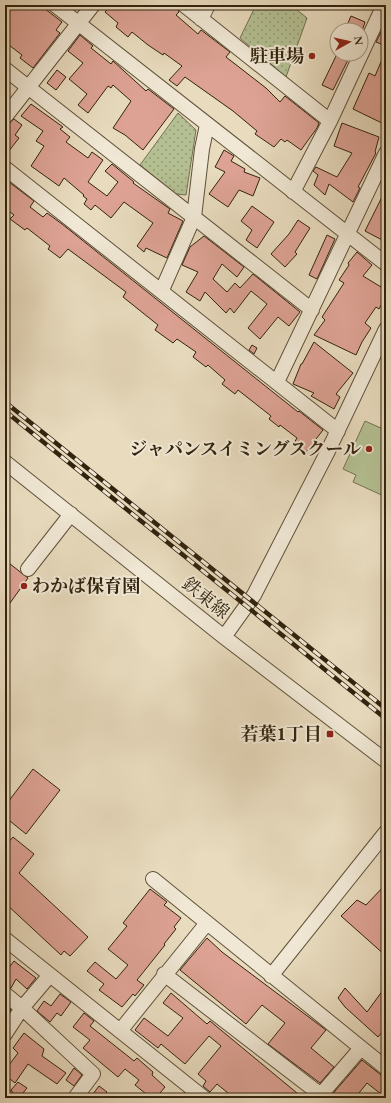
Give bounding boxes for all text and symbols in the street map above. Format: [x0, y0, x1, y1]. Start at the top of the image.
north arrow [329, 22, 369, 62]
text: N [351, 35, 366, 46]
place label: 駐車場 [250, 44, 304, 67]
marker: 駐車場 [307, 51, 317, 61]
place label: ジャパンスイミングスクール [129, 437, 361, 460]
marker: ジャパンスイミングスクール [364, 444, 374, 454]
street label: 鉄東線 [178, 572, 235, 624]
place label: わかば保育園 [32, 574, 140, 597]
marker: わかば保育園 [19, 581, 29, 591]
place label: 若葉1丁目 [240, 722, 322, 745]
marker: 若葉1丁目 [325, 729, 335, 739]

